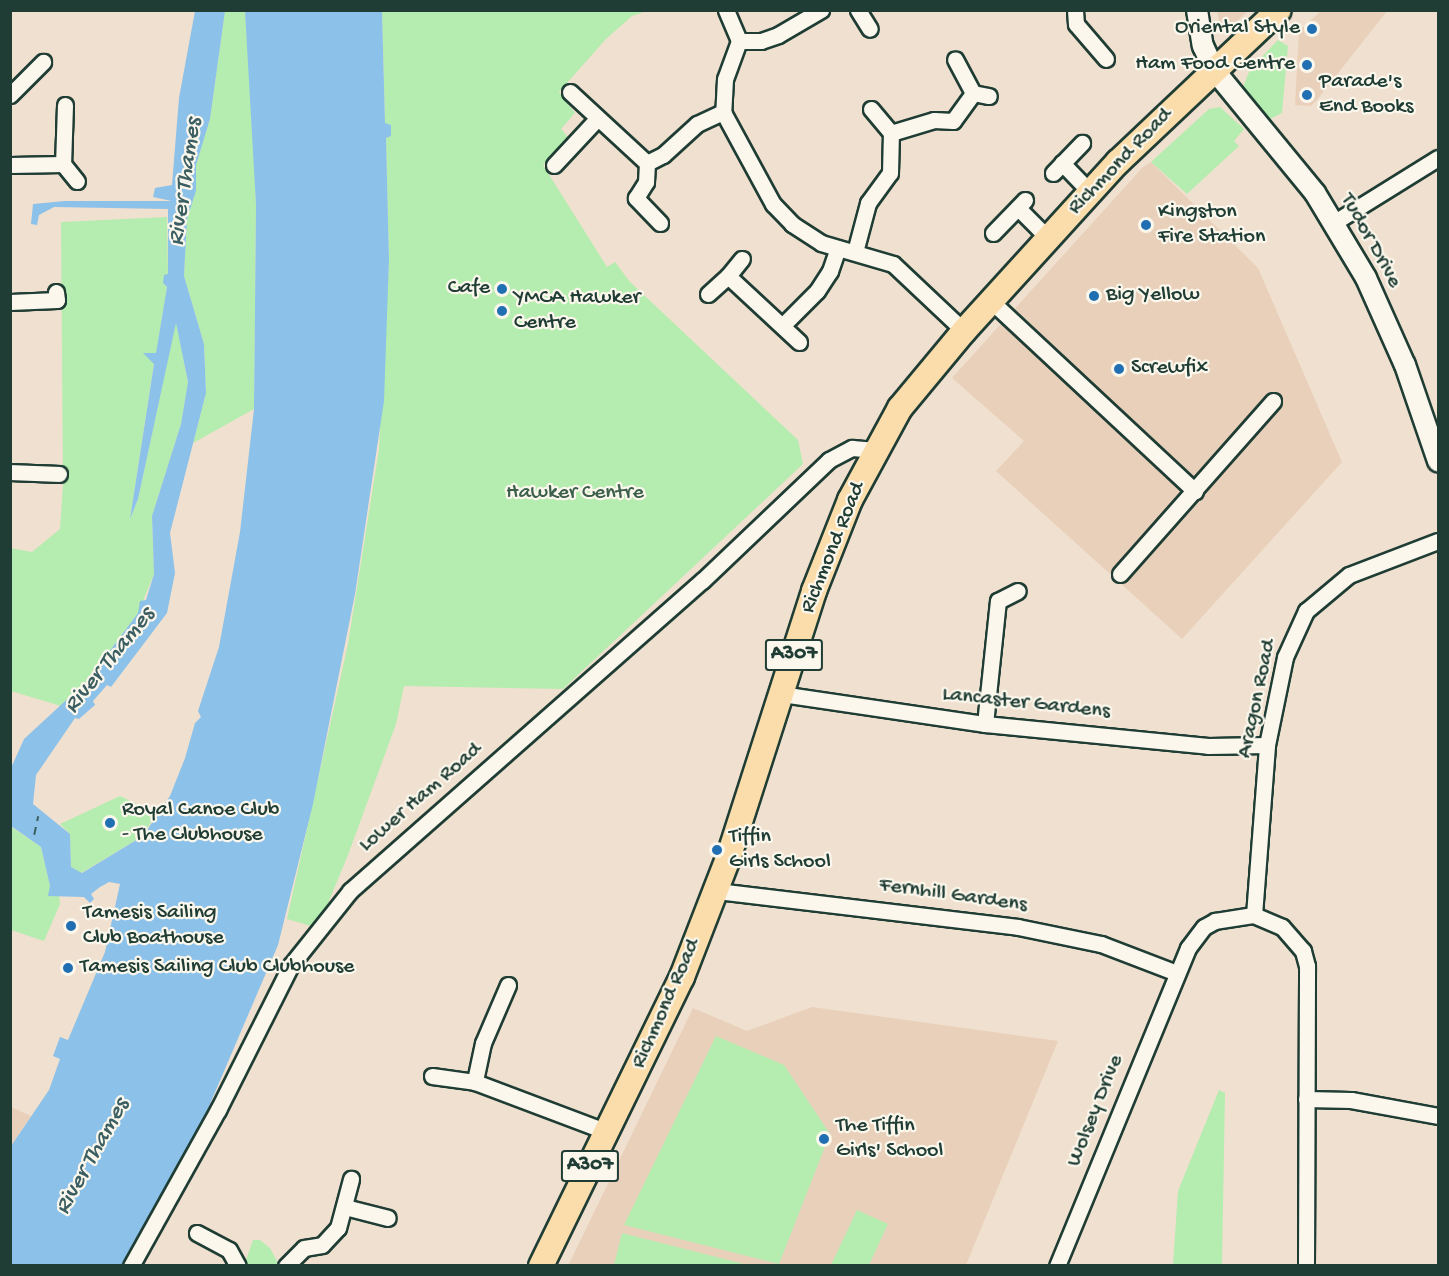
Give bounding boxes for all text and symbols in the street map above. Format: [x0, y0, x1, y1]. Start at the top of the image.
place label: Oriental Style [1175, 16, 1300, 42]
marker: Oriental Style [1305, 22, 1319, 36]
place label: Ham Food Centre [1135, 52, 1295, 78]
marker: Ham Food Centre [1300, 58, 1314, 72]
place label: Parade's End Books [1319, 69, 1413, 120]
marker: Parade's End Books [1300, 88, 1314, 102]
street label: Richmond Road [1063, 103, 1179, 221]
water label: River Thames [163, 116, 209, 248]
street label: Tudor Drive [1333, 189, 1407, 293]
place label: Kingston Fire Station [1158, 199, 1265, 250]
marker: Kingston Fire Station [1139, 218, 1153, 232]
place label: Cafe [448, 276, 490, 302]
marker: Cafe [495, 282, 509, 296]
place label: Big Yellow [1106, 283, 1199, 309]
place label: YMCA Hawker Centre [514, 285, 640, 336]
marker: Big Yellow [1087, 289, 1101, 303]
marker: YMCA Hawker Centre [495, 304, 509, 318]
place label: Screwfix [1131, 356, 1208, 382]
marker: Screwfix [1112, 362, 1126, 376]
street label: Richmond Road [796, 479, 872, 617]
park label: Hawker Centre [506, 481, 644, 507]
water label: River Thames [58, 602, 162, 720]
road number: A307 [764, 637, 824, 673]
street label: Aragon Road [1233, 637, 1283, 761]
street label: Lancaster Gardens [941, 682, 1111, 726]
street label: Lower Ham Road [354, 737, 488, 859]
place label: Royal Canoe Club - The Clubhouse [122, 797, 279, 848]
marker: Royal Canoe Club - The Clubhouse [103, 816, 117, 830]
place label: Tiffin Girls School [729, 824, 831, 876]
marker: Tiffin Girls School [710, 843, 724, 857]
street label: Fernhill Gardens [877, 873, 1029, 919]
place label: Tamesis Sailing Club Boathouse [83, 900, 224, 951]
marker: Tamesis Sailing Club Boathouse [64, 919, 78, 933]
street label: Richmond Road [627, 935, 707, 1073]
place label: Tamesis Sailing Club Clubhouse [80, 955, 354, 981]
marker: Tamesis Sailing Club Clubhouse [61, 961, 75, 975]
street label: Wolsey Drive [1062, 1051, 1130, 1171]
water label: River Thames [49, 1094, 137, 1220]
place label: The Tiffin Girls' School [836, 1113, 943, 1164]
marker: The Tiffin Girls' School [817, 1132, 831, 1146]
road number: A307 [560, 1148, 620, 1184]

